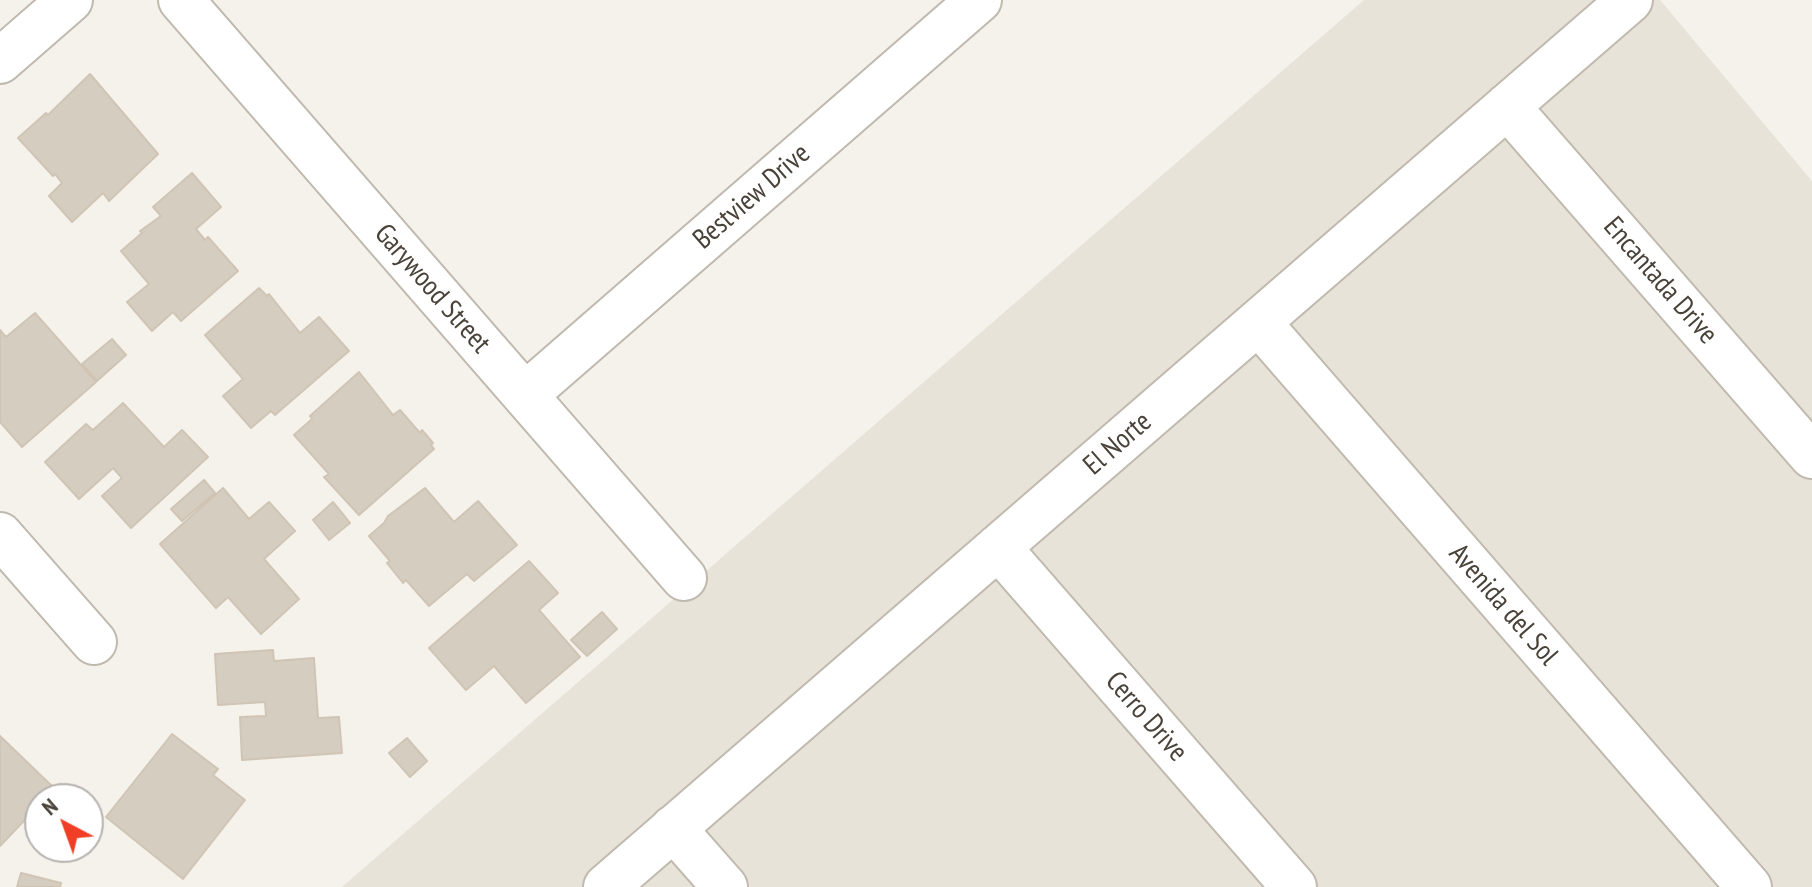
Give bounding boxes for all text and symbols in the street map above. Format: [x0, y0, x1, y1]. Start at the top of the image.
street label: Bestview Drive [687, 137, 817, 257]
street label: Encantada Drive [1596, 211, 1724, 351]
street label: Garywood Street [367, 218, 497, 360]
street label: El Norte [1077, 405, 1159, 483]
street label: Avenida del Sol [1441, 538, 1565, 672]
street label: Cerro Drive [1098, 665, 1194, 769]
north arrow [24, 783, 104, 863]
text: N [36, 792, 63, 821]

